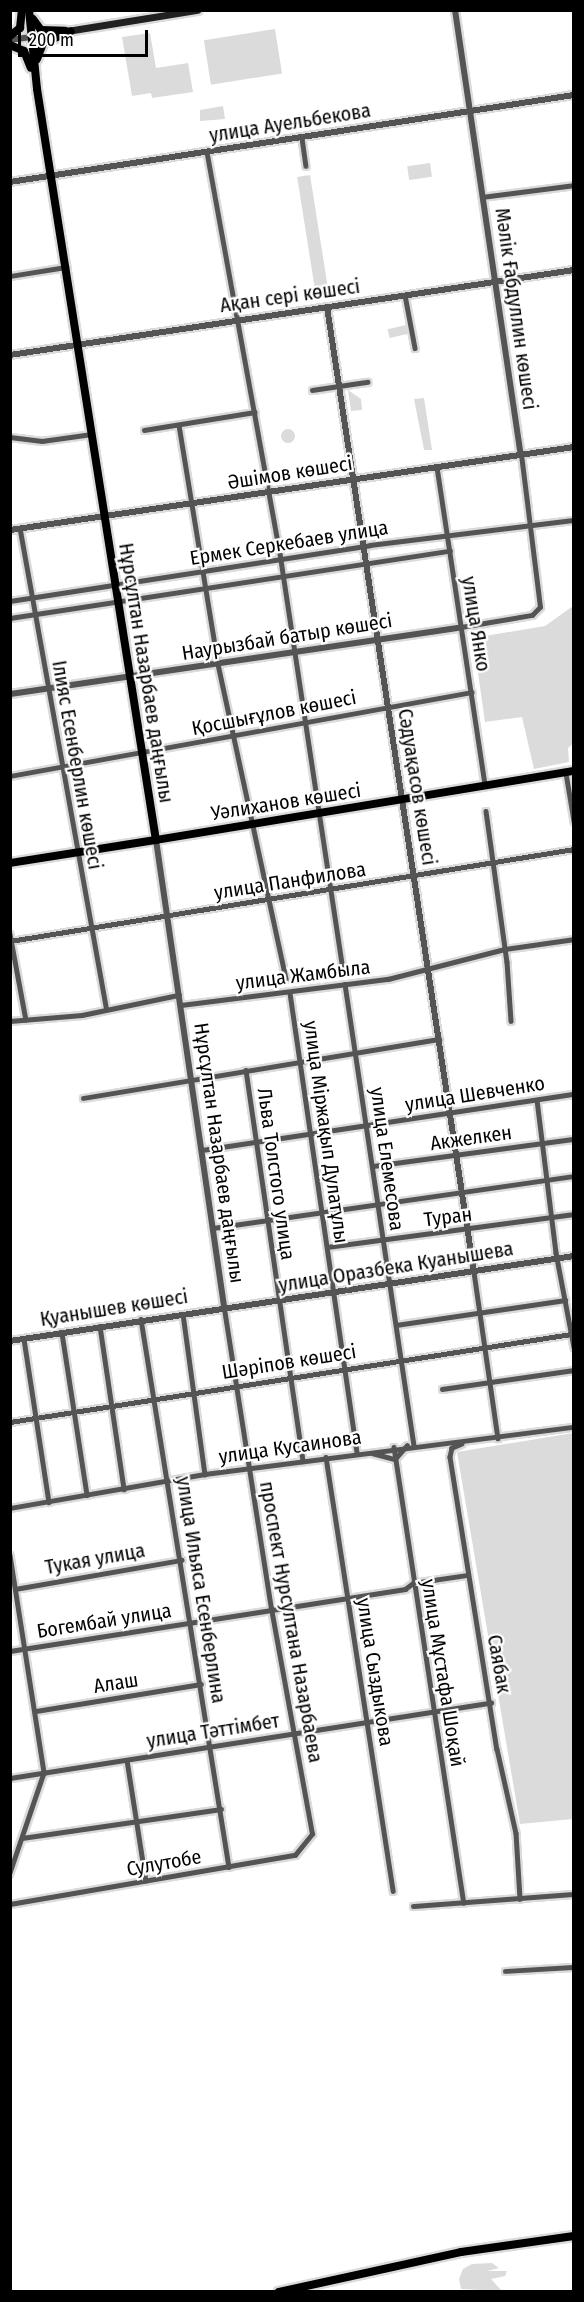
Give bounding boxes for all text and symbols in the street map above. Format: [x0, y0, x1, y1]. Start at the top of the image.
scale bar [21, 18, 152, 56]
text: 200 m [29, 29, 74, 51]
street label: улица Ауельбекова [208, 98, 372, 148]
street label: Мәлік Ғабдуллин көшесі [490, 206, 542, 412]
street label: Ақан сері көшесі [218, 274, 362, 318]
street label: Әшімов көшесі [226, 451, 354, 495]
street label: Ермек Серкебаев улица [188, 515, 390, 571]
street label: Нұрсұлтан Назарбаев даңғылы [114, 541, 178, 805]
street label: улица Янко [457, 575, 495, 673]
street label: Наурызбай батыр көшесі [180, 609, 394, 665]
street label: Ілияс Есенберлин көшесі [47, 659, 107, 871]
street label: Қосшығұлов көшесі [190, 685, 358, 741]
street label: Сәдуақасов көшесі [393, 707, 441, 867]
street label: Уәлиханов көшесі [209, 778, 363, 826]
street label: улица Панфилова [212, 857, 368, 905]
street label: улица Жамбыла [234, 955, 372, 995]
street label: улица Міржақып Дулатұлы [298, 1019, 354, 1245]
street label: Нұрсұлтан Назарбаев даңғылы [189, 1021, 249, 1285]
street label: улица Шевченко [403, 1071, 547, 1117]
street label: Льва Толстого улица [252, 1086, 300, 1262]
street label: улица Елемесова [365, 1086, 409, 1232]
street label: Акжелкен [429, 1120, 513, 1156]
street label: Туран [423, 1202, 473, 1232]
street label: улица Оразбека Куанышева [277, 1237, 515, 1297]
street label: Қуанышев көшесі [38, 1284, 190, 1332]
street label: Шәріпов көшесі [220, 1340, 358, 1384]
street label: улица Кусаинова [217, 1425, 363, 1469]
street label: улица Ильяса Есенберлина [171, 1475, 231, 1705]
street label: проспект Нурсултана Назарбаева [254, 1479, 328, 1765]
street label: Тукая улица [43, 1538, 147, 1580]
street label: улица Мұстафа Шоқай [416, 1577, 470, 1769]
street label: улица Сыздыкова [351, 1596, 399, 1748]
street label: Богембай улица [35, 1599, 173, 1643]
street label: Саябак [482, 1633, 516, 1695]
street label: Алаш [92, 1668, 140, 1698]
street label: улица Тәттімбет [145, 1709, 281, 1753]
street label: Сулутобе [125, 1845, 203, 1881]

